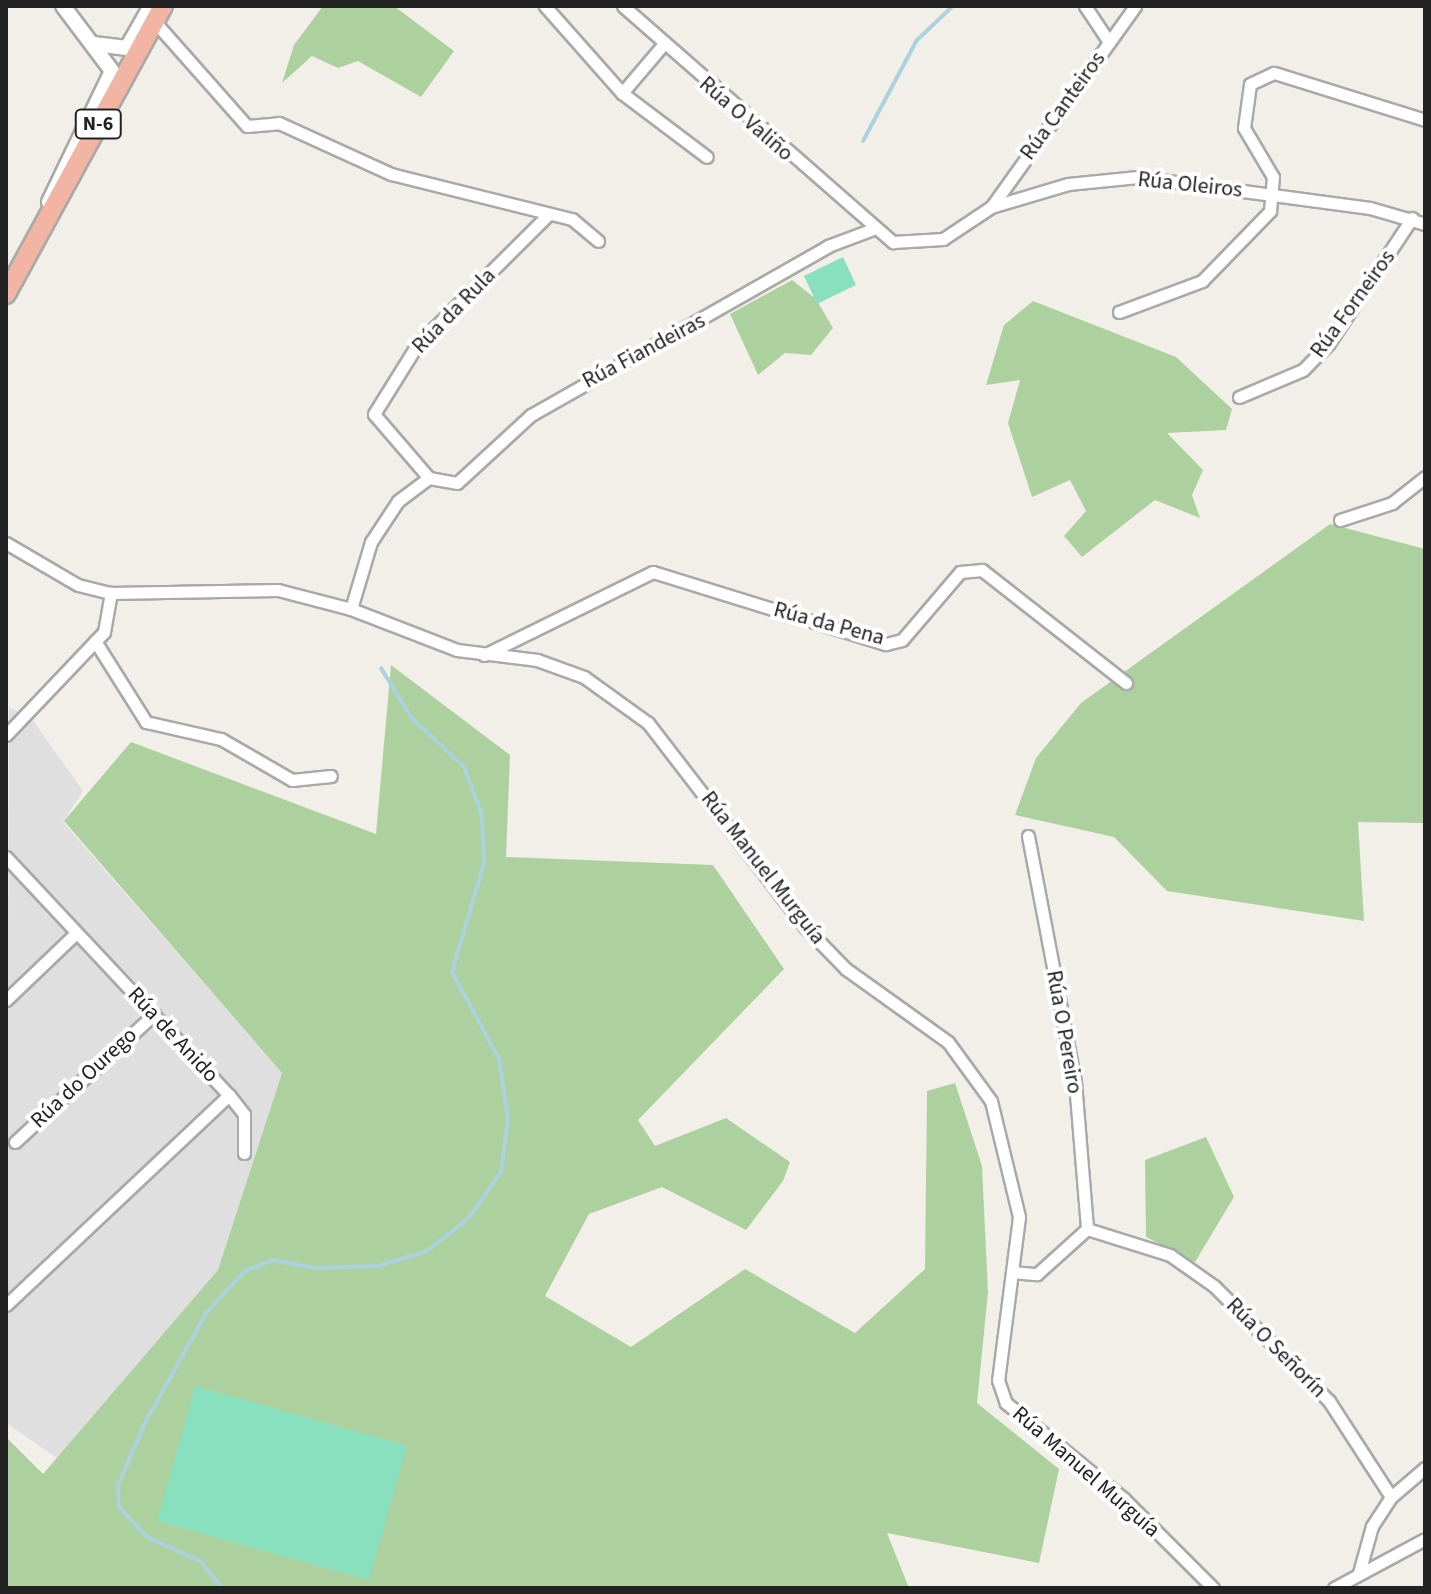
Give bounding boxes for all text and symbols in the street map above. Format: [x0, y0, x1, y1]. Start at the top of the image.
street label: Rúa Canteiros [1015, 47, 1111, 165]
street label: Rúa O Valiño [694, 71, 798, 167]
road number: N-6 [74, 108, 122, 140]
street label: Rúa Oleiros [1136, 166, 1244, 204]
street label: Rúa Forneiros [1305, 245, 1401, 363]
street label: Rúa da Rula [407, 263, 501, 359]
street label: Rúa Fiandeiras [578, 308, 710, 394]
street label: Rúa da Pena [771, 597, 887, 651]
street label: Rúa Manuel Murguía [695, 786, 831, 950]
street label: Rúa O Pereiro [1040, 968, 1088, 1096]
street label: Rúa de Anido [122, 982, 224, 1088]
street label: Rúa do Ourego [25, 1022, 143, 1134]
street label: Rúa O Señorín [1220, 1292, 1332, 1404]
street label: Rúa Manuel Murguía [1007, 1401, 1165, 1543]

